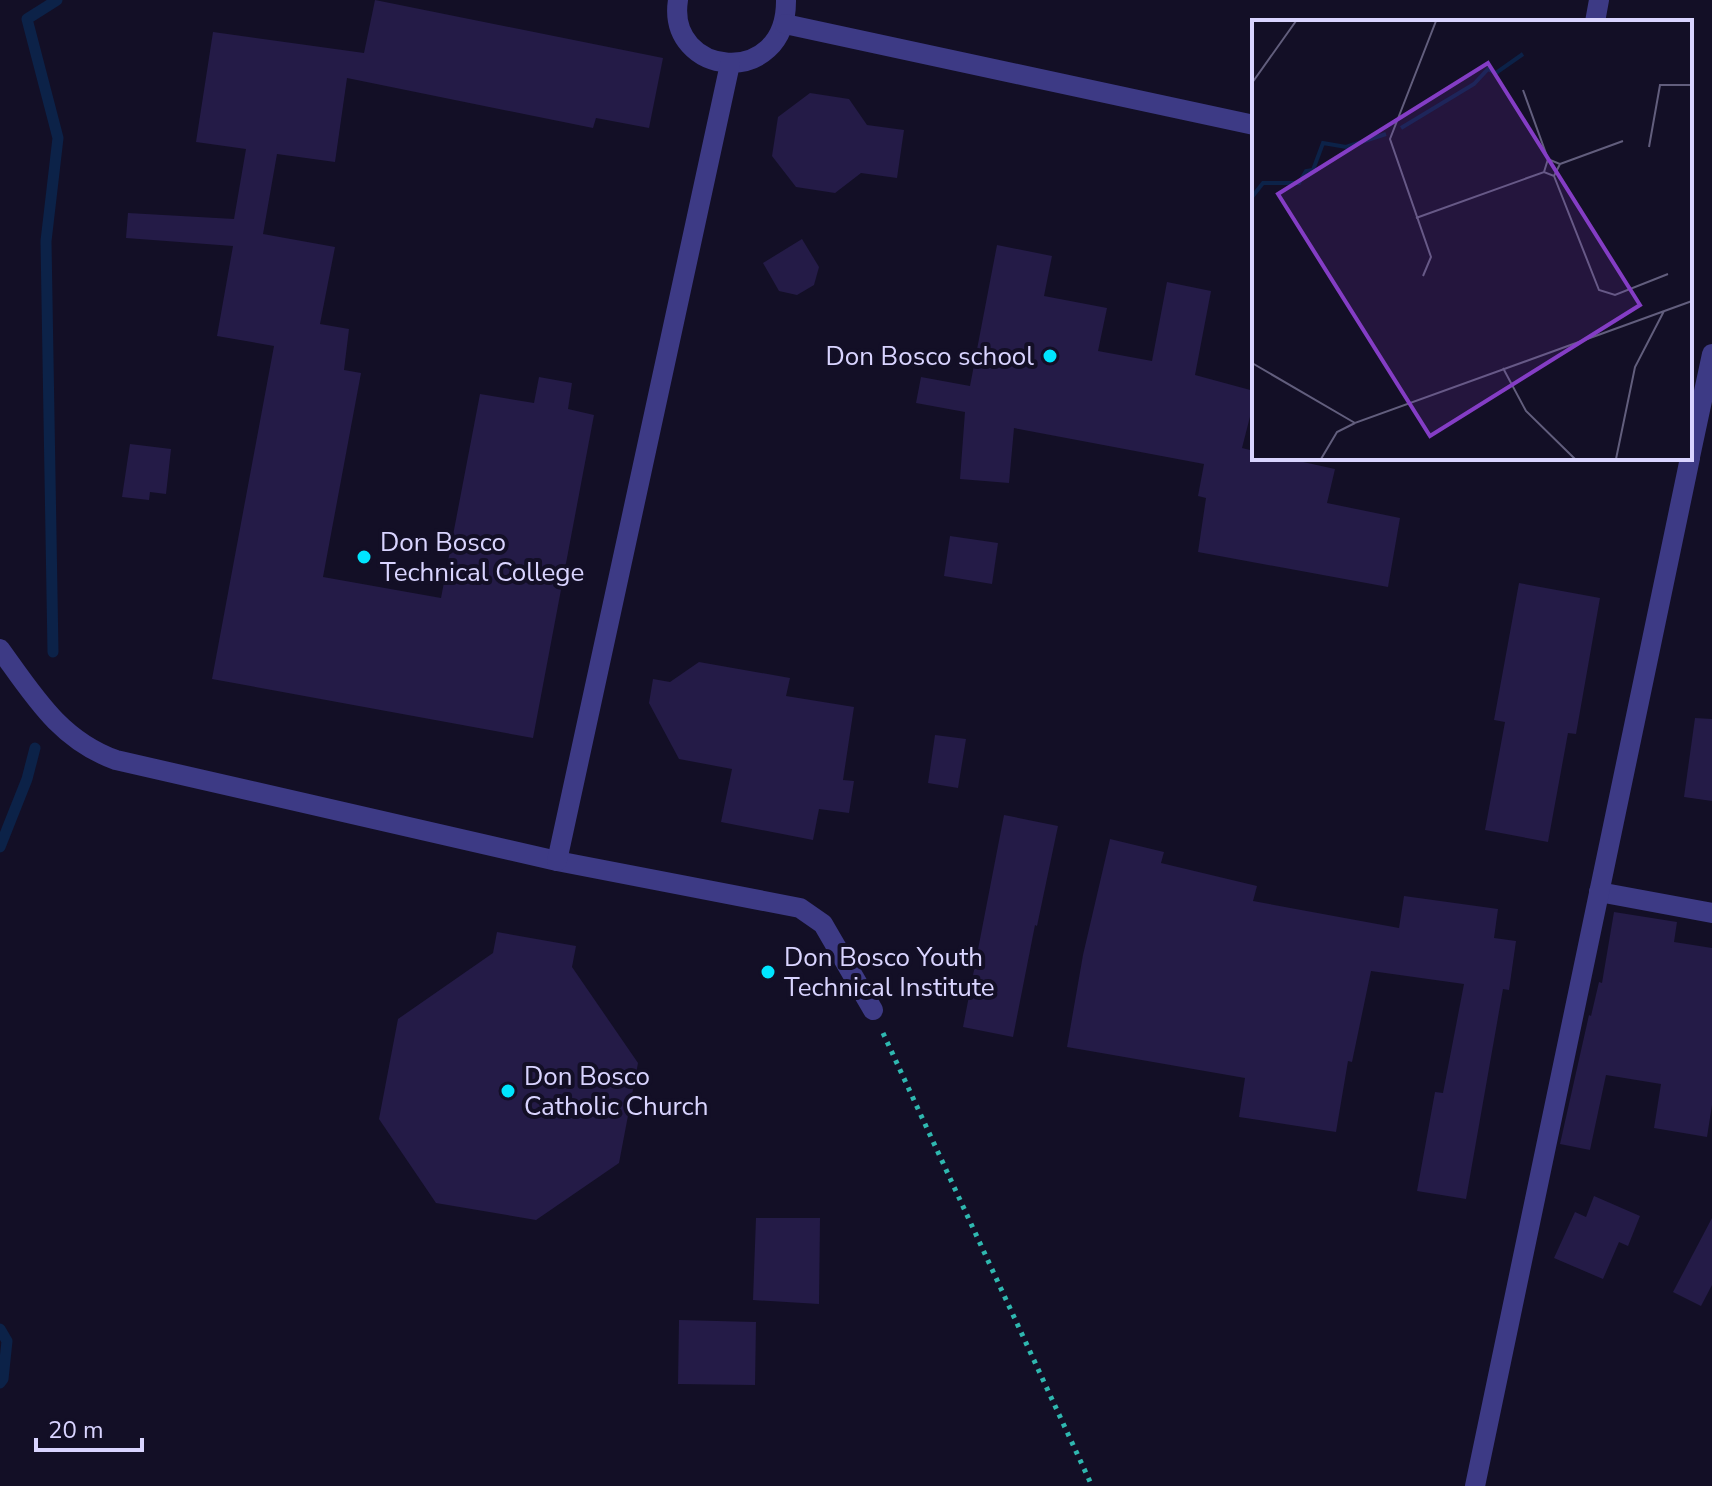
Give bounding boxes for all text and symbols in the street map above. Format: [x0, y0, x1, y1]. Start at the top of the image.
inset map [1252, 20, 1692, 460]
place label: Don Bosco school [825, 339, 1034, 374]
marker: Don Bosco school [1041, 347, 1059, 365]
place label: Don Bosco Technical College [380, 525, 584, 590]
marker: Don Bosco Technical College [355, 548, 373, 566]
place label: Don Bosco Youth Technical Institute [784, 940, 995, 1005]
marker: Don Bosco Youth Technical Institute [759, 963, 777, 981]
place label: Don Bosco Catholic Church [524, 1059, 708, 1124]
marker: Don Bosco Catholic Church [499, 1082, 517, 1100]
scale bar [36, 1402, 142, 1452]
text: 20 m [48, 1414, 104, 1446]

